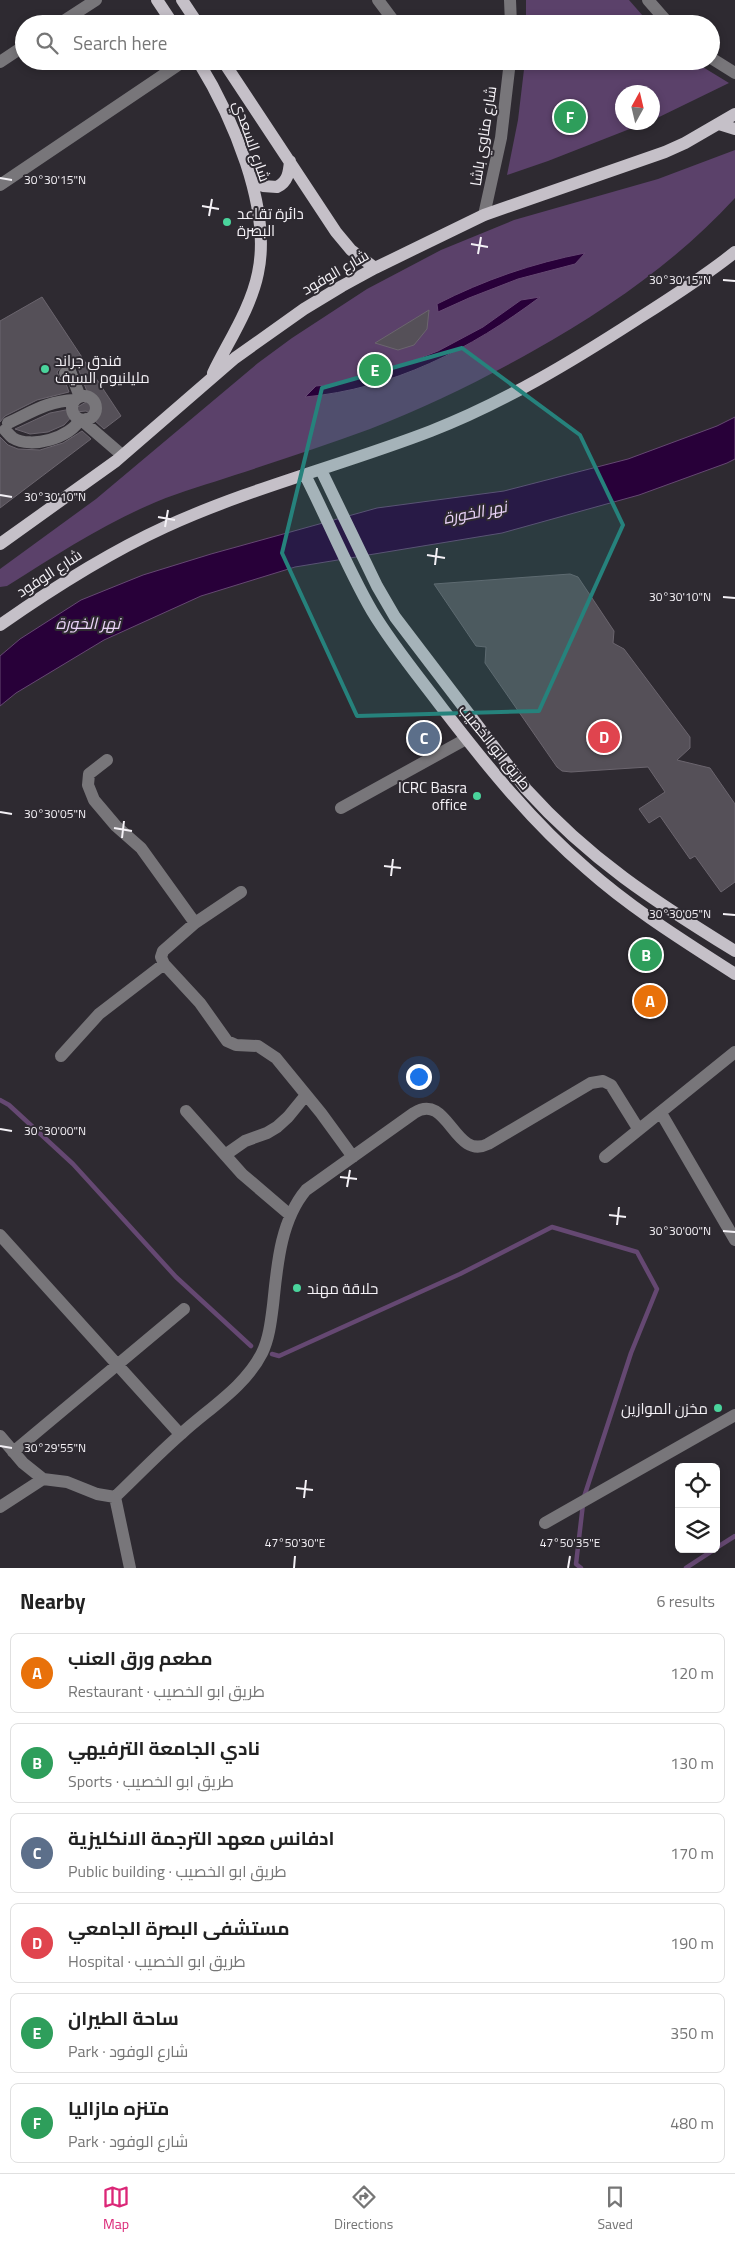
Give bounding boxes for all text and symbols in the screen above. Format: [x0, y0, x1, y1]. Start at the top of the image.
search box [15, 15, 720, 70]
text: Search here [73, 28, 167, 57]
icon: search [33, 29, 61, 57]
street label: شارع مناوي باشا [464, 84, 503, 188]
north arrow [615, 85, 660, 130]
street label: شارع السعدي [226, 97, 277, 185]
pin: F [554, 98, 586, 136]
text: 30°30'15"N [24, 170, 86, 189]
place label: دائرة تقاعد البصرة [237, 202, 304, 242]
marker: دائرة تقاعد البصرة [221, 216, 233, 228]
street label: شارع الوفود [297, 243, 373, 301]
text: 30°30'15"N [649, 270, 711, 289]
place label: فندق جراند مليلنيوم السيف [55, 349, 150, 389]
pin: E [359, 351, 391, 389]
marker: فندق جراند مليلنيوم السيف [39, 363, 51, 375]
text: 30°30'10"N [24, 487, 86, 506]
water label: نهر الخورة [441, 494, 511, 530]
street label: شارع الوفود [12, 543, 86, 603]
text: 30°30'10"N [649, 587, 711, 606]
water label: نهر الخورة [56, 611, 122, 635]
street label: طريق ابو الخصيب [453, 699, 537, 795]
pin: D [588, 718, 620, 756]
pin: C [408, 719, 440, 757]
place label: ICRC Basra office [398, 776, 467, 816]
marker: ICRC Basra office [471, 790, 483, 802]
text: 30°30'05"N [24, 804, 86, 823]
text: 30°30'05"N [649, 904, 711, 923]
pin: B [630, 936, 662, 974]
pin: A [634, 982, 666, 1020]
your location [406, 1064, 432, 1090]
text: 30°30'00"N [24, 1121, 86, 1140]
text: 30°30'00"N [649, 1221, 711, 1240]
place label: حلاقة مهند [307, 1277, 378, 1300]
marker: حلاقة مهند [291, 1282, 303, 1294]
place label: مخزن الموازين [621, 1397, 708, 1420]
marker: مخزن الموازين [712, 1402, 724, 1414]
text: 30°29'55"N [24, 1438, 86, 1457]
map controls [675, 1463, 720, 1553]
button: locate [675, 1463, 720, 1508]
button: layers [675, 1508, 720, 1553]
text: 47°50'30"E [265, 1533, 326, 1552]
text: 47°50'35"E [540, 1533, 601, 1552]
text: Nearby [20, 1585, 85, 1617]
text: 6 results [656, 1589, 715, 1613]
text: مطعم ورق العنب [68, 1643, 213, 1672]
text: A [32, 1661, 42, 1685]
text: 120 m [670, 1661, 714, 1685]
text: Restaurant · طريق ابو الخصيب [68, 1679, 265, 1703]
text: نادي الجامعة الترفيهي [68, 1733, 260, 1762]
text: B [32, 1751, 42, 1775]
text: 130 m [670, 1751, 714, 1775]
text: Sports · طريق ابو الخصيب [68, 1769, 234, 1793]
text: ادفانس معهد الترجمة الانكليزية [68, 1823, 335, 1852]
text: C [33, 1841, 41, 1865]
text: 170 m [670, 1841, 714, 1865]
text: Public building · طريق ابو الخصيب [68, 1859, 287, 1883]
text: مستشفى البصرة الجامعي [68, 1913, 289, 1942]
text: D [32, 1931, 42, 1955]
text: 190 m [670, 1931, 714, 1955]
text: Hospital · طريق ابو الخصيب [68, 1949, 246, 1973]
text: ساحة الطيران [68, 2003, 179, 2032]
text: E [33, 2021, 41, 2045]
text: 350 m [670, 2021, 714, 2045]
text: Park · شارع الوفود [68, 2039, 188, 2063]
text: متنزه مازاليا [68, 2093, 169, 2122]
text: F [33, 2111, 41, 2135]
text: 480 m [670, 2111, 714, 2135]
text: Park · شارع الوفود [68, 2129, 188, 2153]
tab: Map [102, 2183, 130, 2234]
tab: Directions [334, 2183, 393, 2234]
tab: Saved [597, 2183, 633, 2234]

